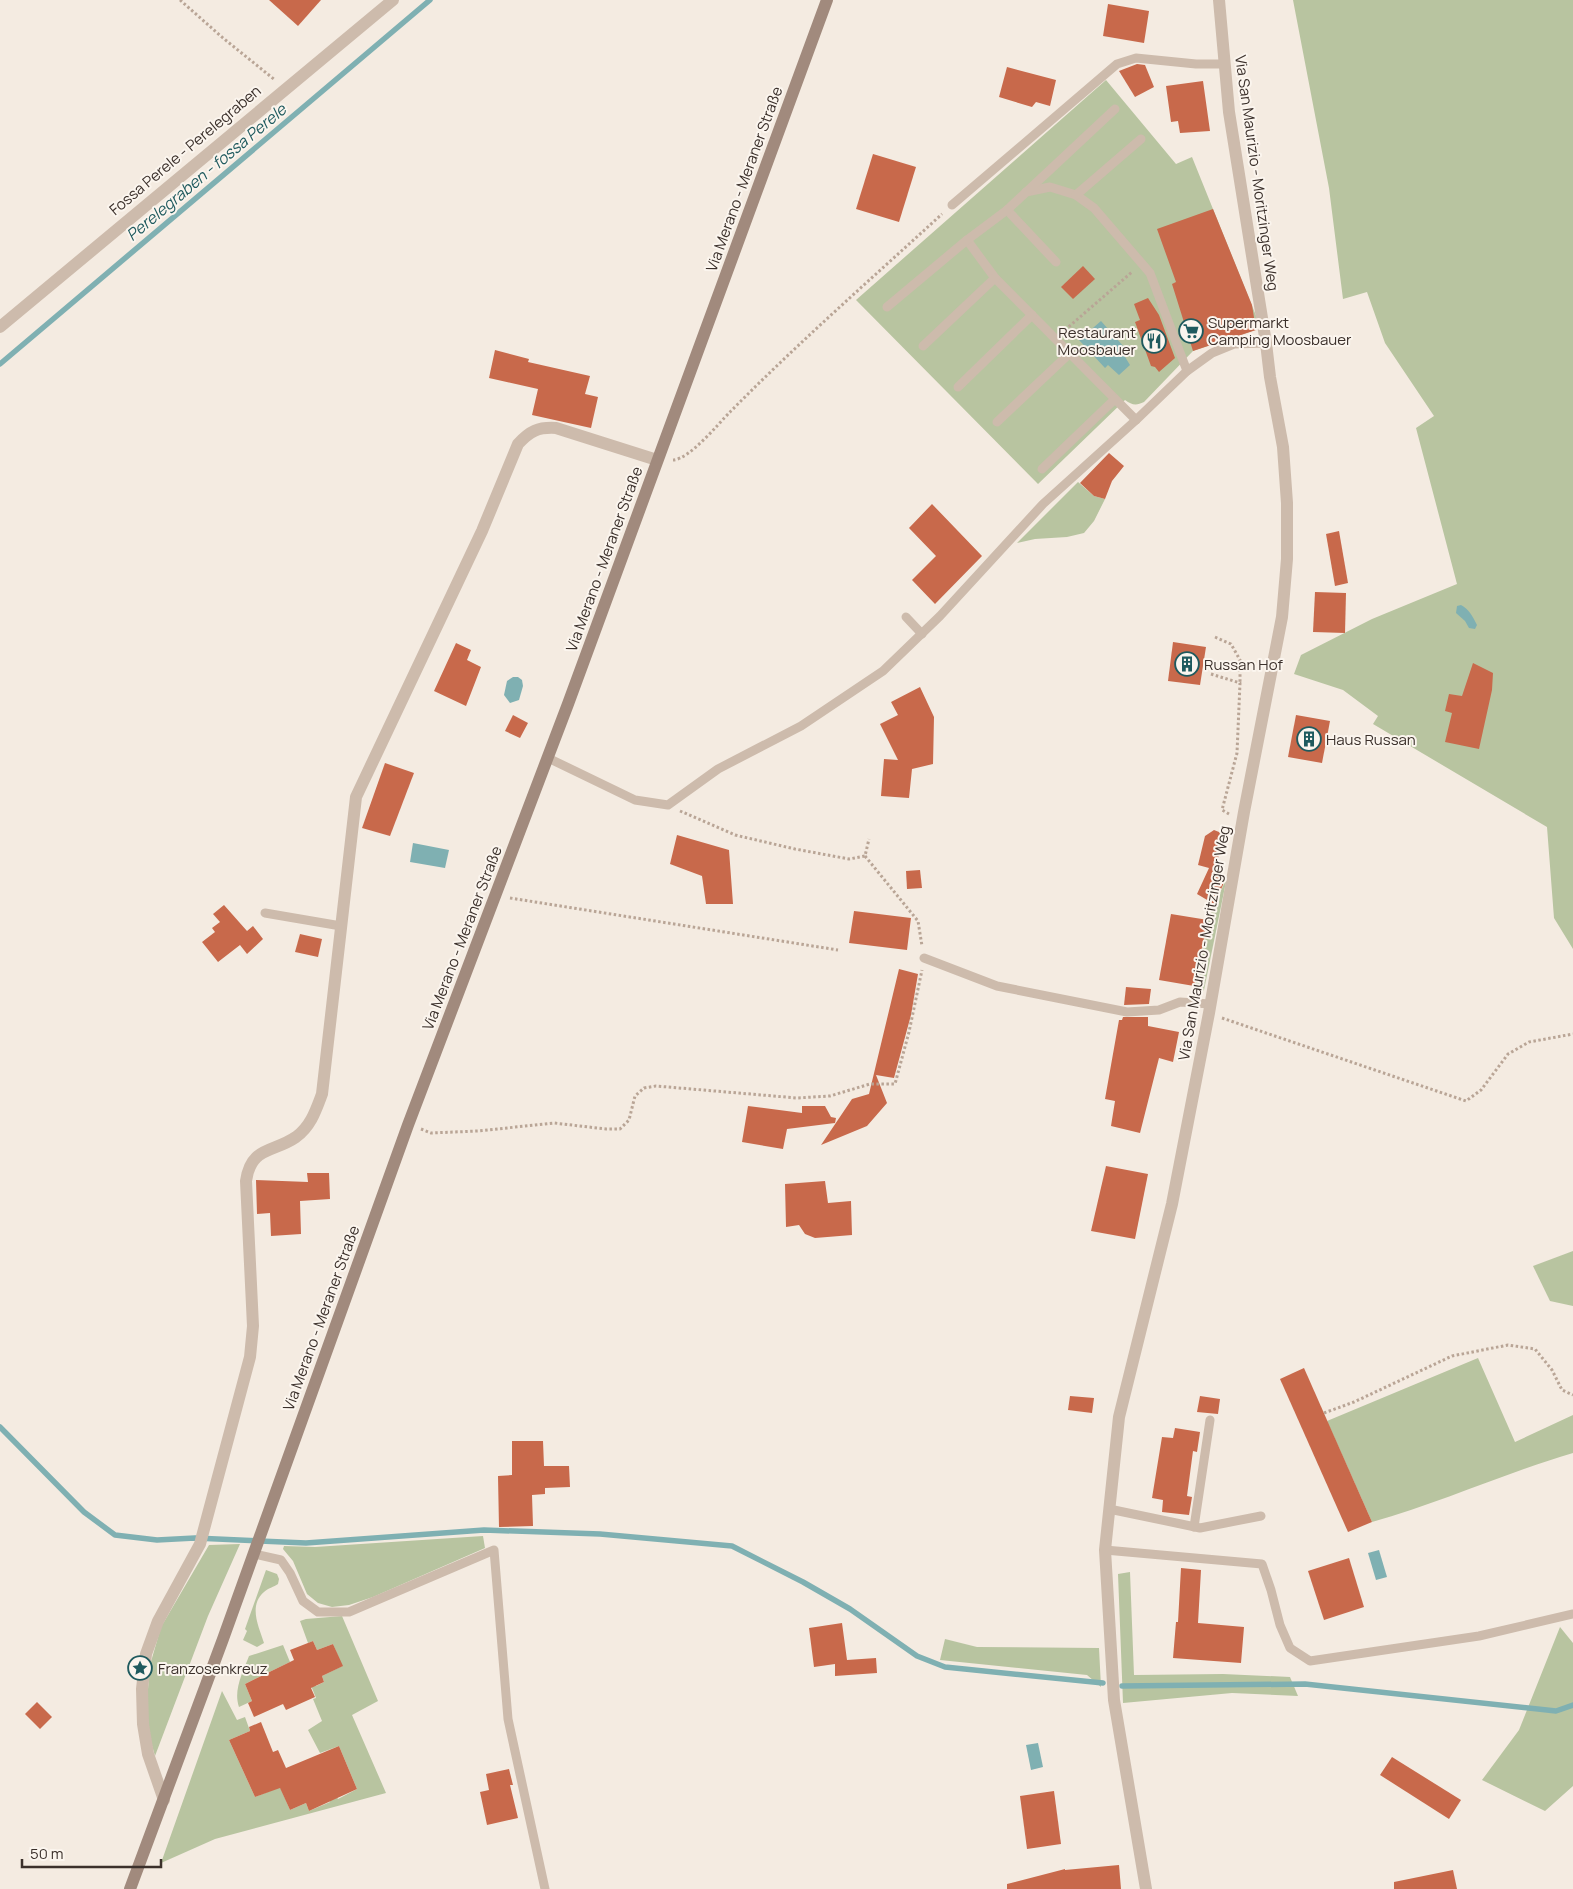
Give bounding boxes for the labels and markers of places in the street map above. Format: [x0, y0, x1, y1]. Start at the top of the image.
place label: Supermarkt Camping Moosbauer [1208, 312, 1352, 350]
supermarket icon: Supermarkt Camping Moosbauer [1178, 318, 1204, 344]
place label: Restaurant Moosbauer [1058, 322, 1137, 360]
restaurant icon: Restaurant Moosbauer [1141, 328, 1167, 354]
building icon: Russan Hof [1174, 651, 1200, 677]
place label: Russan Hof [1204, 654, 1283, 675]
building icon: Haus Russan [1296, 726, 1322, 752]
place label: Haus Russan [1326, 729, 1416, 750]
place icon: Franzosenkreuz [127, 1655, 153, 1681]
place label: Franzosenkreuz [158, 1658, 268, 1679]

